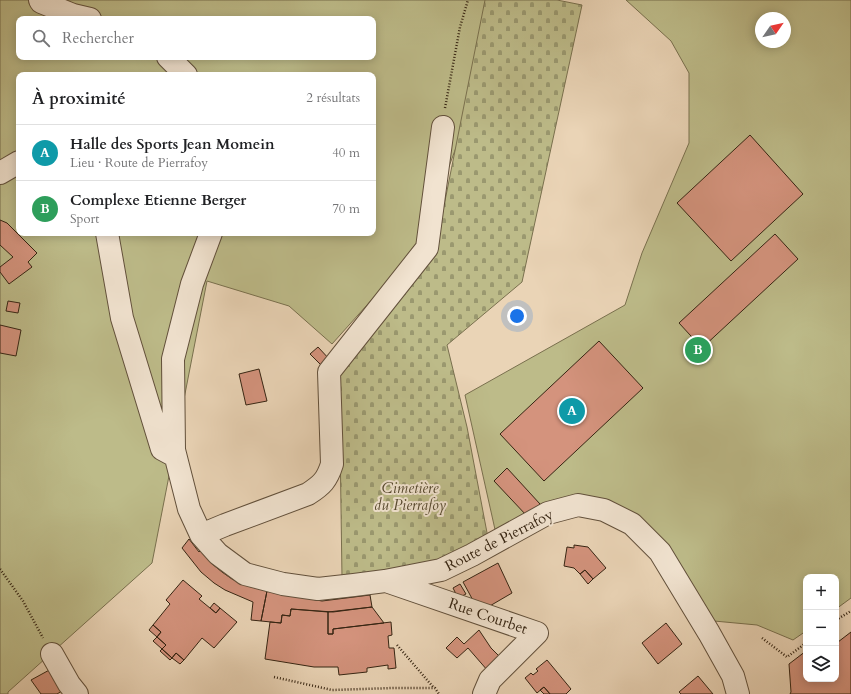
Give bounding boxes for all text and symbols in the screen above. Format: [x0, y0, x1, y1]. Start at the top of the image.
north arrow [755, 12, 791, 48]
search box [16, 16, 376, 60]
icon: search [30, 27, 52, 49]
text: Rechercher [62, 28, 134, 48]
text: À proximité [32, 87, 126, 110]
text: 2 résultats [306, 89, 360, 107]
text: Halle des Sports Jean Momein [70, 134, 275, 154]
text: A [40, 144, 50, 162]
text: 40 m [332, 144, 360, 162]
text: Lieu · Route de Pierrafoy [70, 154, 208, 172]
text: Complexe Etienne Berger [70, 190, 246, 210]
text: B [40, 200, 50, 218]
text: 70 m [332, 200, 360, 218]
text: Sport [70, 210, 99, 228]
your location [507, 306, 527, 326]
pin: B [685, 335, 711, 365]
pin: A [559, 396, 585, 426]
park label: Cimetière du Pierrafoy [374, 478, 447, 515]
street label: Route de Pierrafoy [441, 504, 557, 576]
map controls [803, 574, 839, 682]
button: + [803, 574, 839, 610]
street label: Rue Courbet [446, 593, 530, 639]
button: − [803, 610, 839, 646]
button: layers [803, 646, 839, 682]

